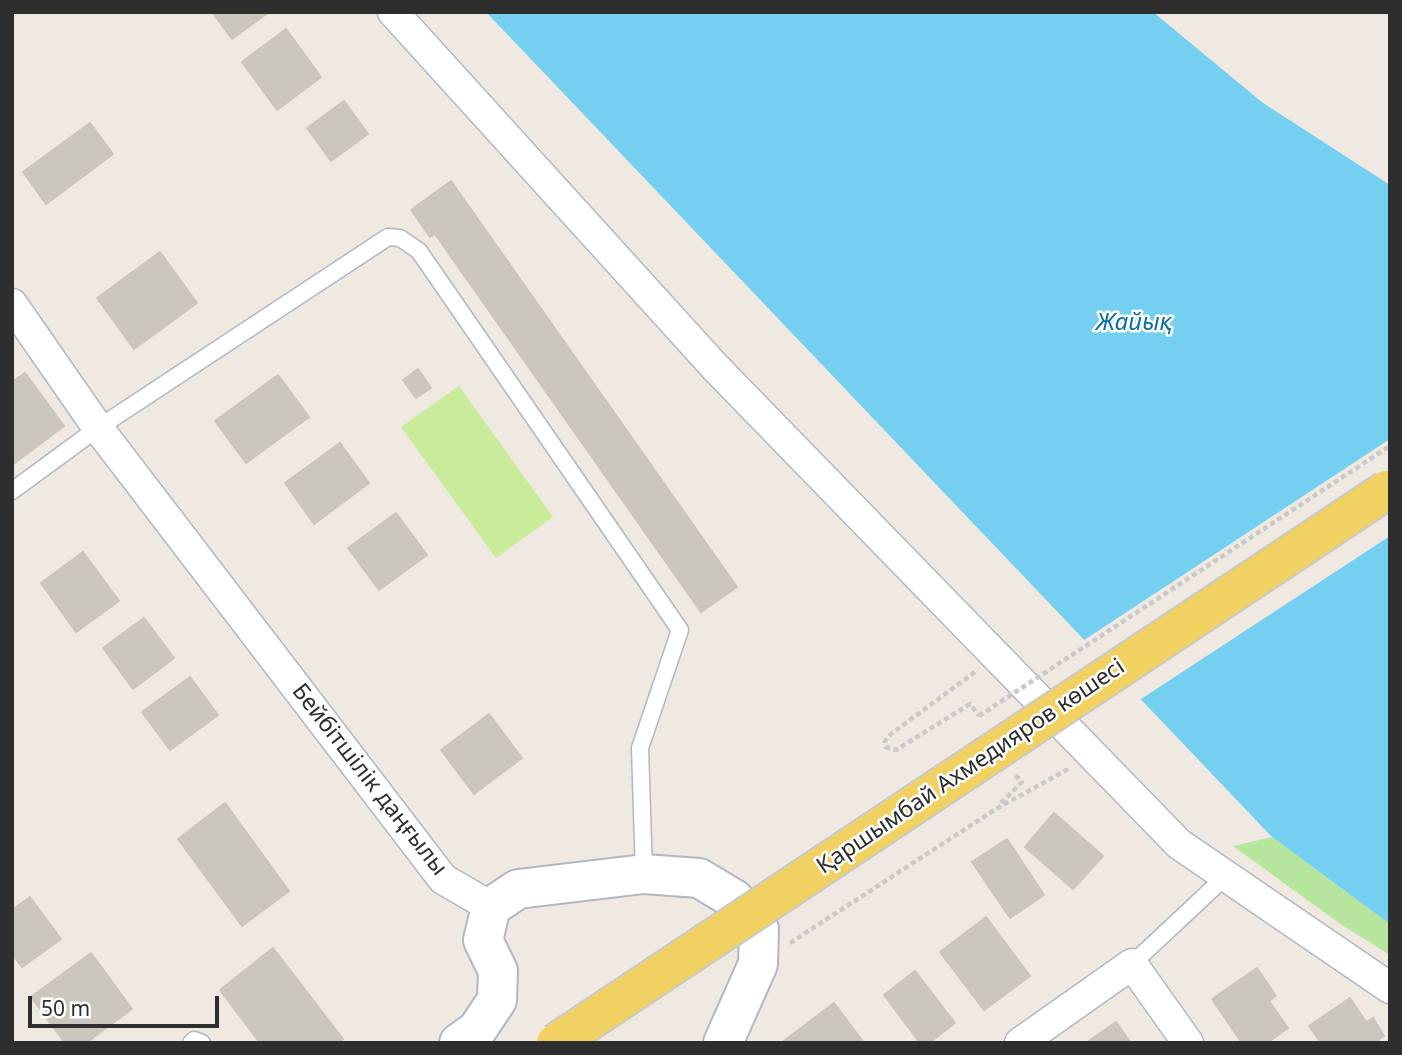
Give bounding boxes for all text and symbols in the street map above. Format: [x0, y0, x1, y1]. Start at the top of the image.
water label: Жайық [1096, 309, 1172, 337]
street label: Қаршымбай Ахмедияров көшесі [812, 653, 1130, 881]
street label: Бейбітшілік даңғылы [286, 679, 452, 881]
scale bar [32, 982, 222, 1026]
text: 50 m [41, 994, 90, 1022]

